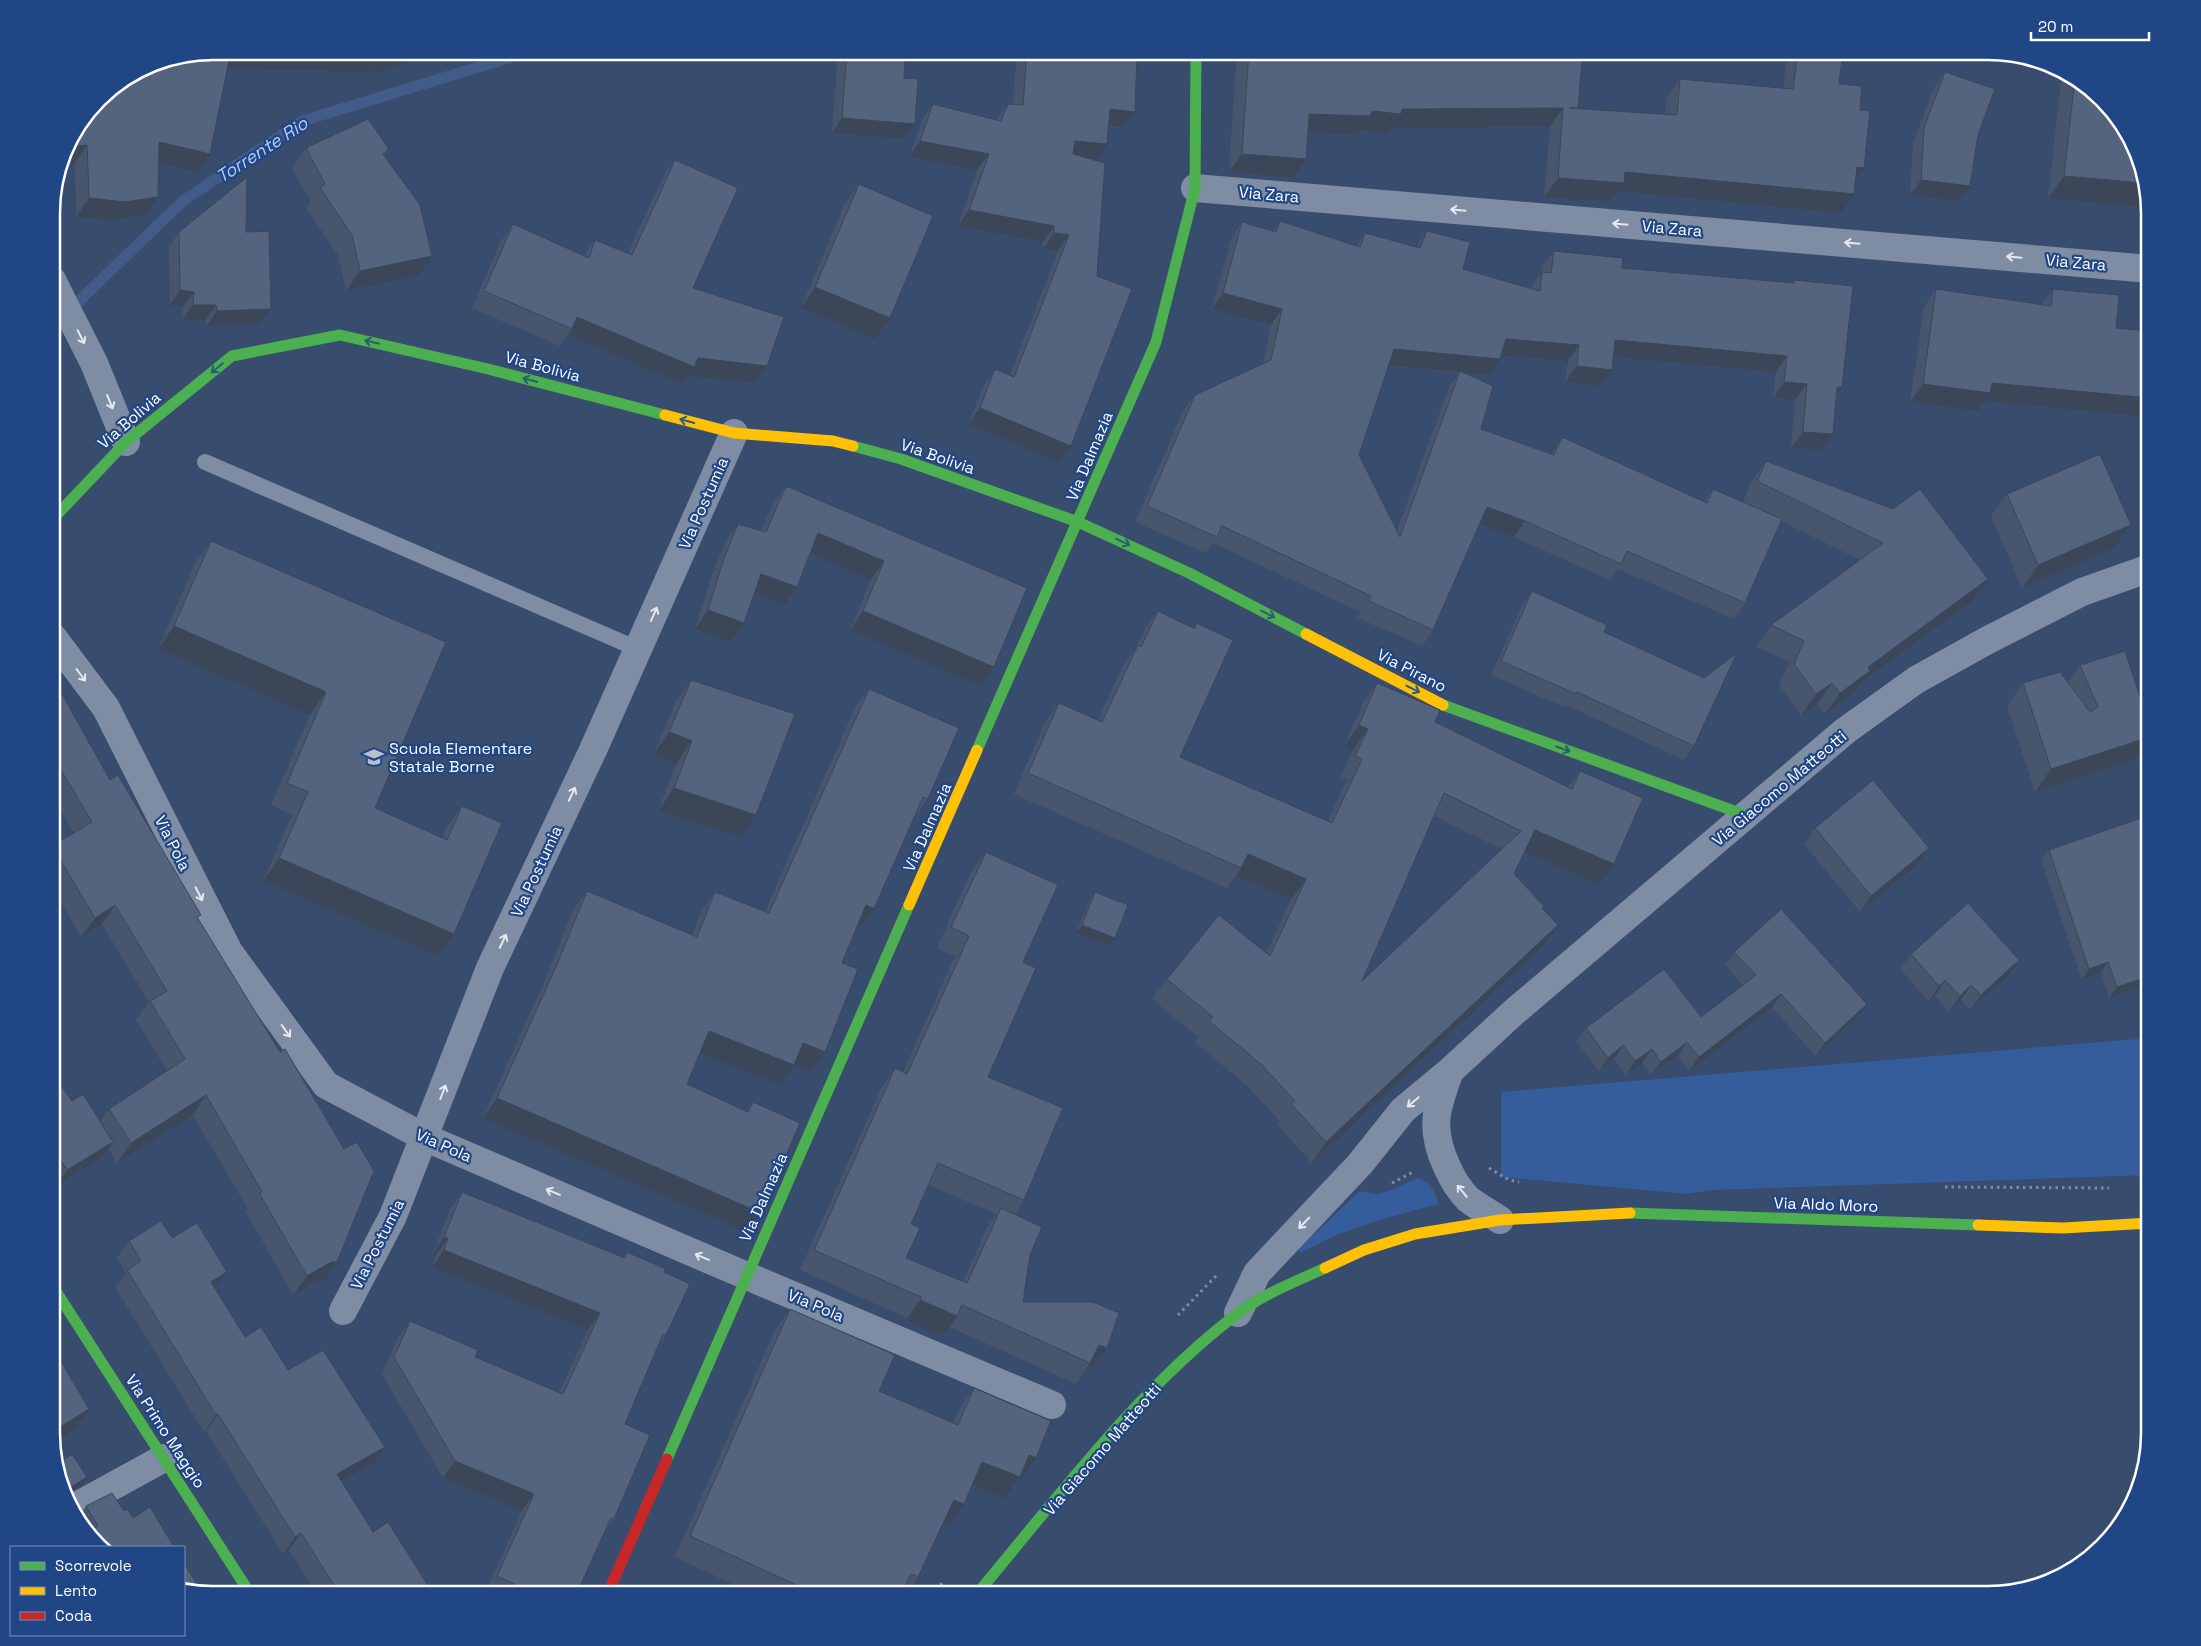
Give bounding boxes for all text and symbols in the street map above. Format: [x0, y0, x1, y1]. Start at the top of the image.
scale bar [2031, 10, 2148, 42]
text: 20 m [2038, 17, 2073, 36]
water label: Torrente Rio [212, 111, 313, 188]
street label: Via Zara [1238, 181, 1300, 208]
one-way arrow [1451, 205, 1467, 215]
street label: Via Zara [1641, 215, 1703, 242]
one-way arrow [1613, 219, 1629, 229]
one-way arrow [1844, 239, 1860, 248]
street label: Via Zara [2045, 249, 2107, 276]
one-way arrow [2006, 252, 2022, 262]
one-way arrow [76, 329, 86, 344]
one-way arrow [364, 337, 380, 346]
street label: Via Bolivia [503, 346, 583, 387]
one-way arrow [210, 363, 223, 374]
one-way arrow [522, 375, 538, 384]
street label: Via Bolivia [93, 387, 165, 454]
one-way arrow [106, 395, 115, 410]
street label: Via Dalmazia [1061, 408, 1118, 504]
one-way arrow [680, 416, 696, 425]
street label: Via Bolivia [898, 434, 978, 479]
street label: Via Postumia [674, 454, 733, 553]
one-way arrow [1115, 538, 1130, 548]
one-way arrow [649, 607, 659, 622]
one-way arrow [1260, 610, 1275, 619]
street label: Via Pirano [1373, 644, 1450, 697]
one-way arrow [76, 668, 86, 682]
one-way arrow [1405, 684, 1420, 694]
street label: Via Giacomo Matteotti [1708, 726, 1851, 851]
place label: Scuola Elementare Statale Borne [389, 738, 532, 777]
one-way arrow [1555, 745, 1571, 754]
school or university icon: Scuola Elementare Statale Borne [363, 746, 385, 768]
street label: Via Dalmazia [898, 779, 956, 875]
one-way arrow [568, 787, 577, 802]
street label: Via Pola [150, 812, 195, 875]
street label: Via Postumia [506, 822, 567, 920]
one-way arrow [195, 886, 204, 901]
one-way arrow [499, 934, 508, 949]
one-way arrow [281, 1024, 291, 1038]
one-way arrow [439, 1085, 448, 1100]
one-way arrow [1406, 1097, 1419, 1108]
street label: Via Pola [412, 1124, 475, 1167]
street label: Via Dalmazia [734, 1149, 792, 1245]
one-way arrow [1457, 1185, 1468, 1198]
one-way arrow [546, 1187, 561, 1197]
street label: Via Aldo Moro [1773, 1192, 1879, 1217]
street label: Via Postumia [346, 1196, 409, 1293]
one-way arrow [1298, 1217, 1310, 1229]
one-way arrow [695, 1251, 710, 1261]
street label: Via Pola [784, 1284, 847, 1327]
street label: Via Primo Maggio [121, 1370, 210, 1492]
street label: Via Giacomo Matteotti [1039, 1379, 1166, 1520]
legend [10, 1546, 185, 1636]
text: Scorrevole [55, 1556, 132, 1575]
text: Lento [55, 1581, 97, 1600]
text: Coda [55, 1606, 93, 1625]

